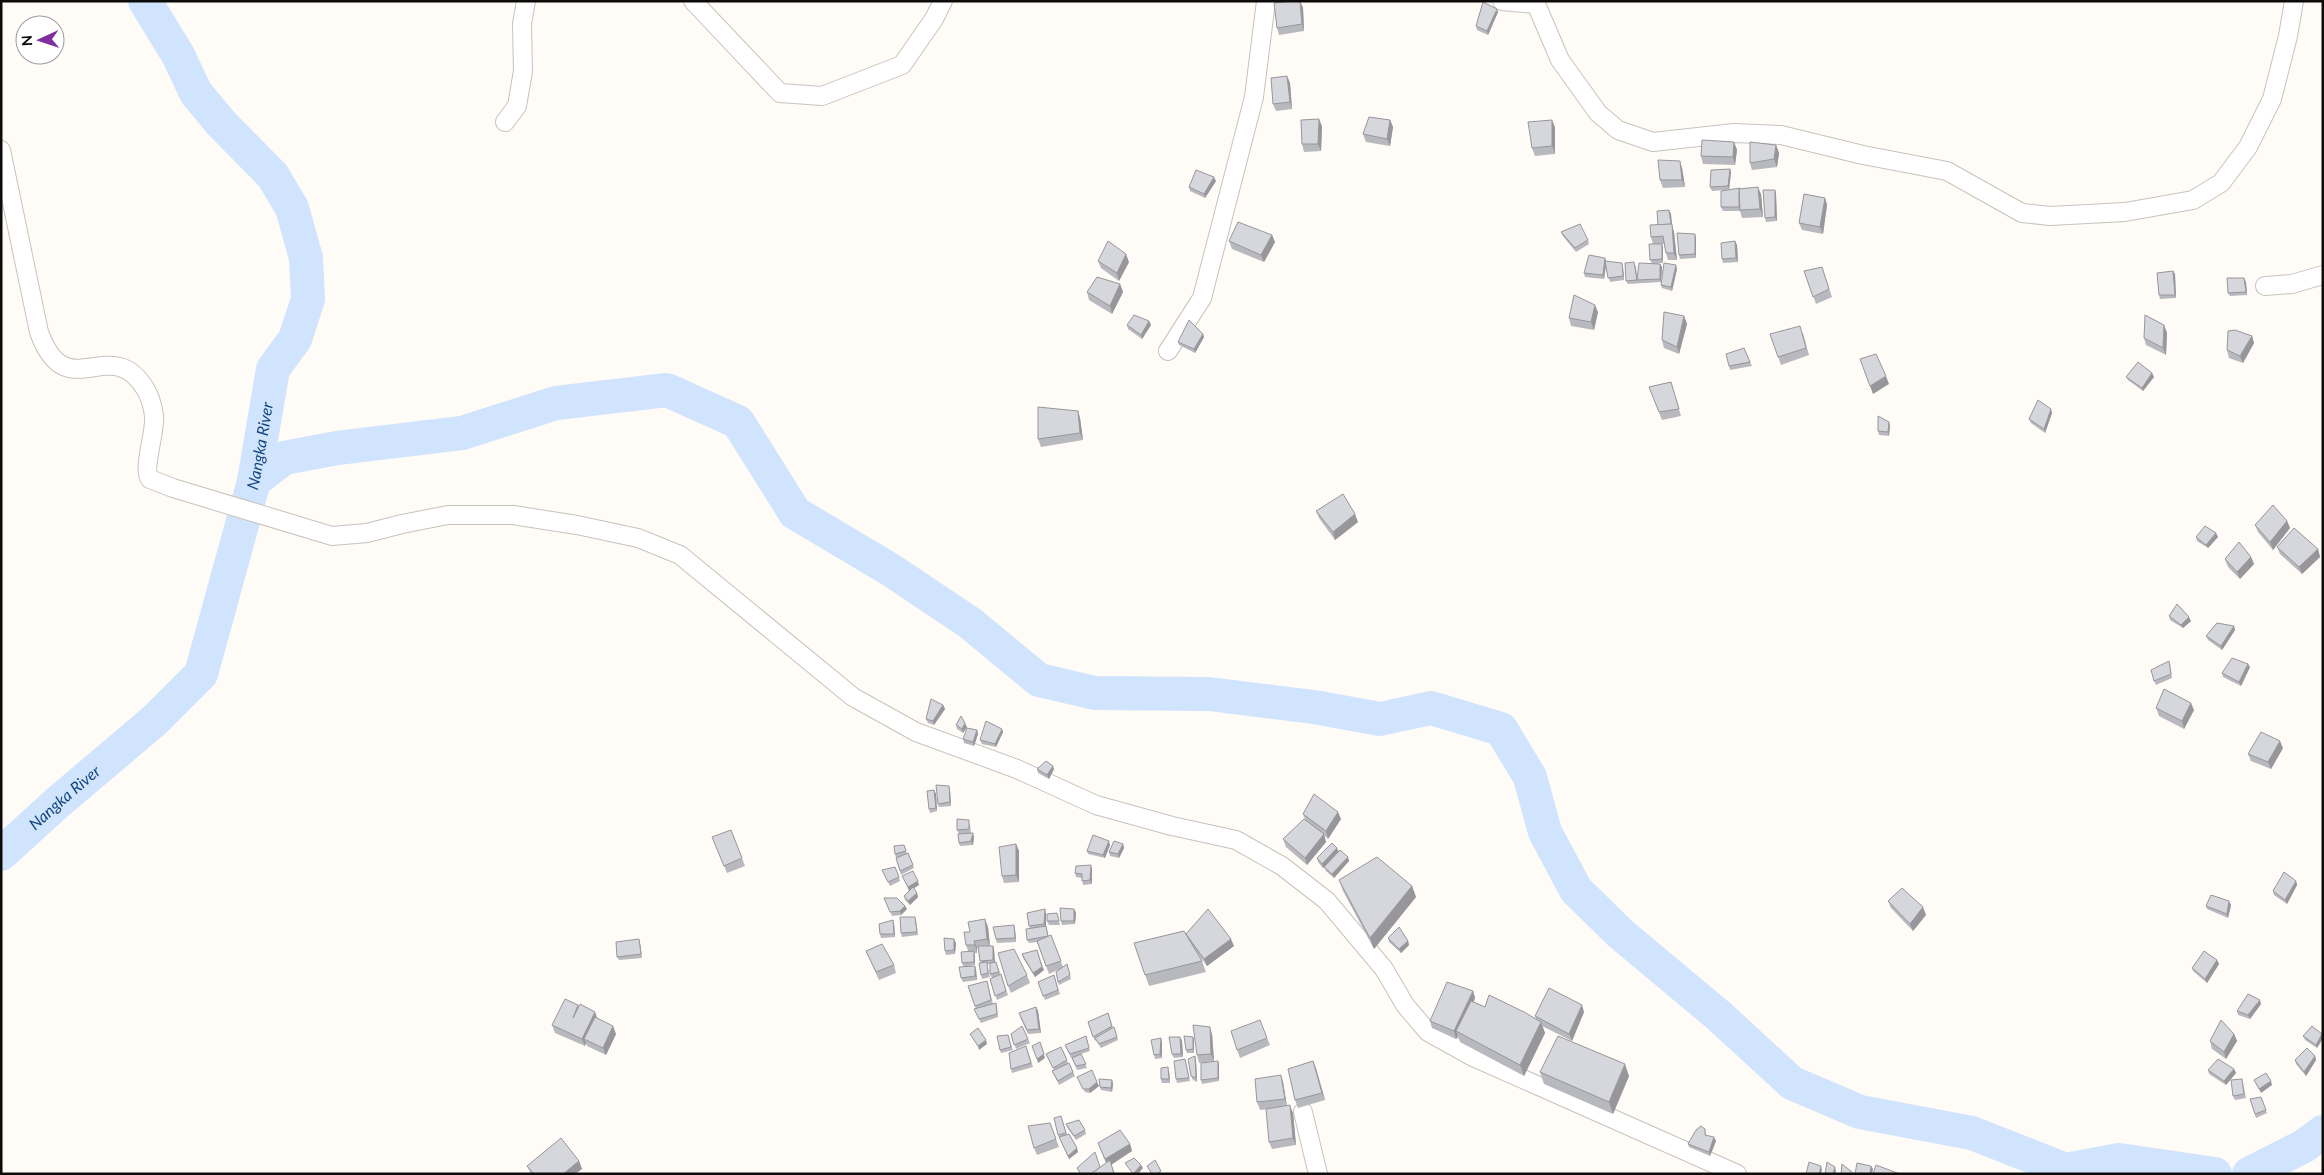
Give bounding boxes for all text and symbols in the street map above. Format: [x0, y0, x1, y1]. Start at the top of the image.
north arrow [15, 15, 65, 65]
text: N [18, 35, 35, 47]
water label: Nangka River [242, 400, 276, 492]
water label: Nangka River [24, 761, 104, 833]

